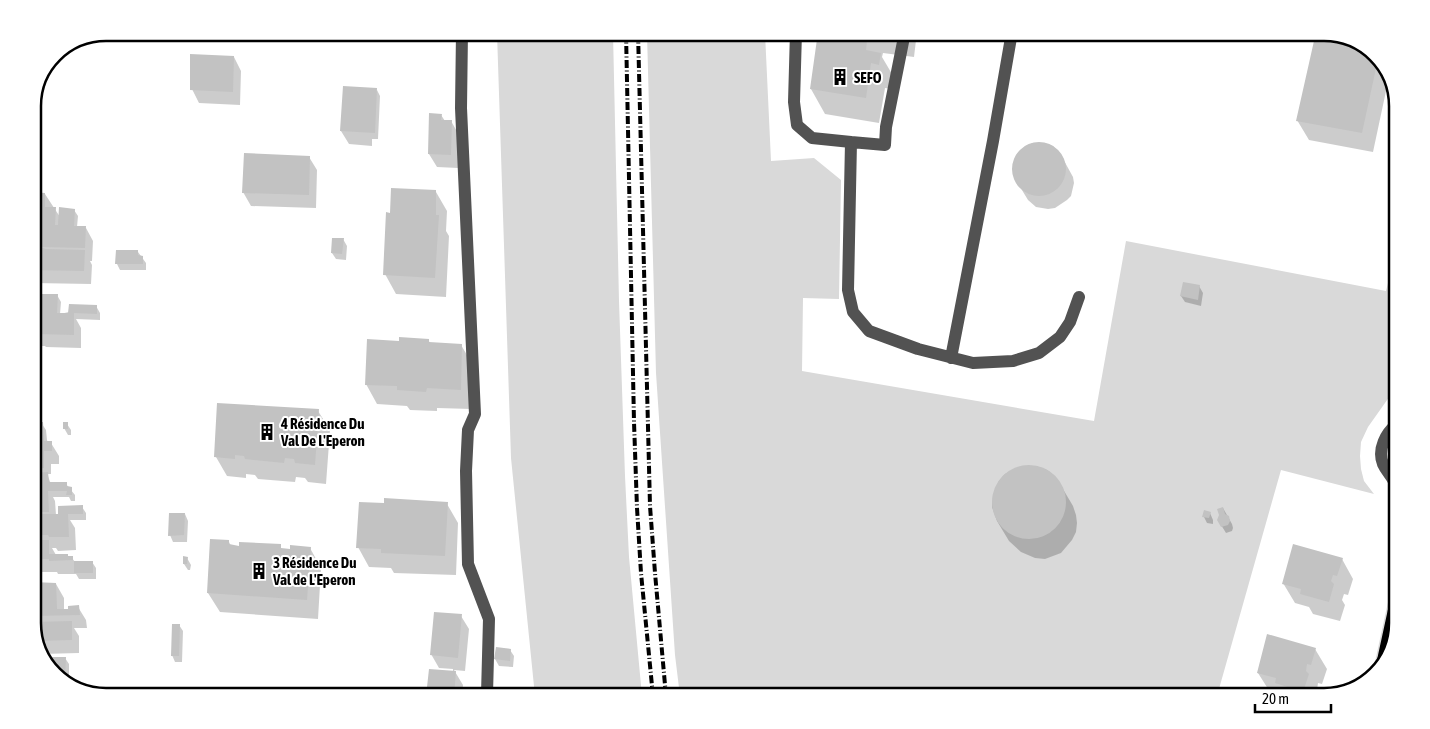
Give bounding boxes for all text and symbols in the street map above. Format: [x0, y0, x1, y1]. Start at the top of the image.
building icon: SEFO [830, 67, 850, 87]
place label: SEFO [854, 69, 882, 86]
place label: 4 Résidence Du Val De L'Eperon [280, 415, 365, 449]
building icon: 4 Résidence Du Val De L'Eperon [257, 422, 277, 442]
place label: 3 Résidence Du Val de L'Eperon [272, 554, 356, 588]
building icon: 3 Résidence Du Val de L'Eperon [249, 561, 269, 581]
scale bar [1255, 682, 1331, 714]
text: 20 m [1262, 690, 1289, 707]

